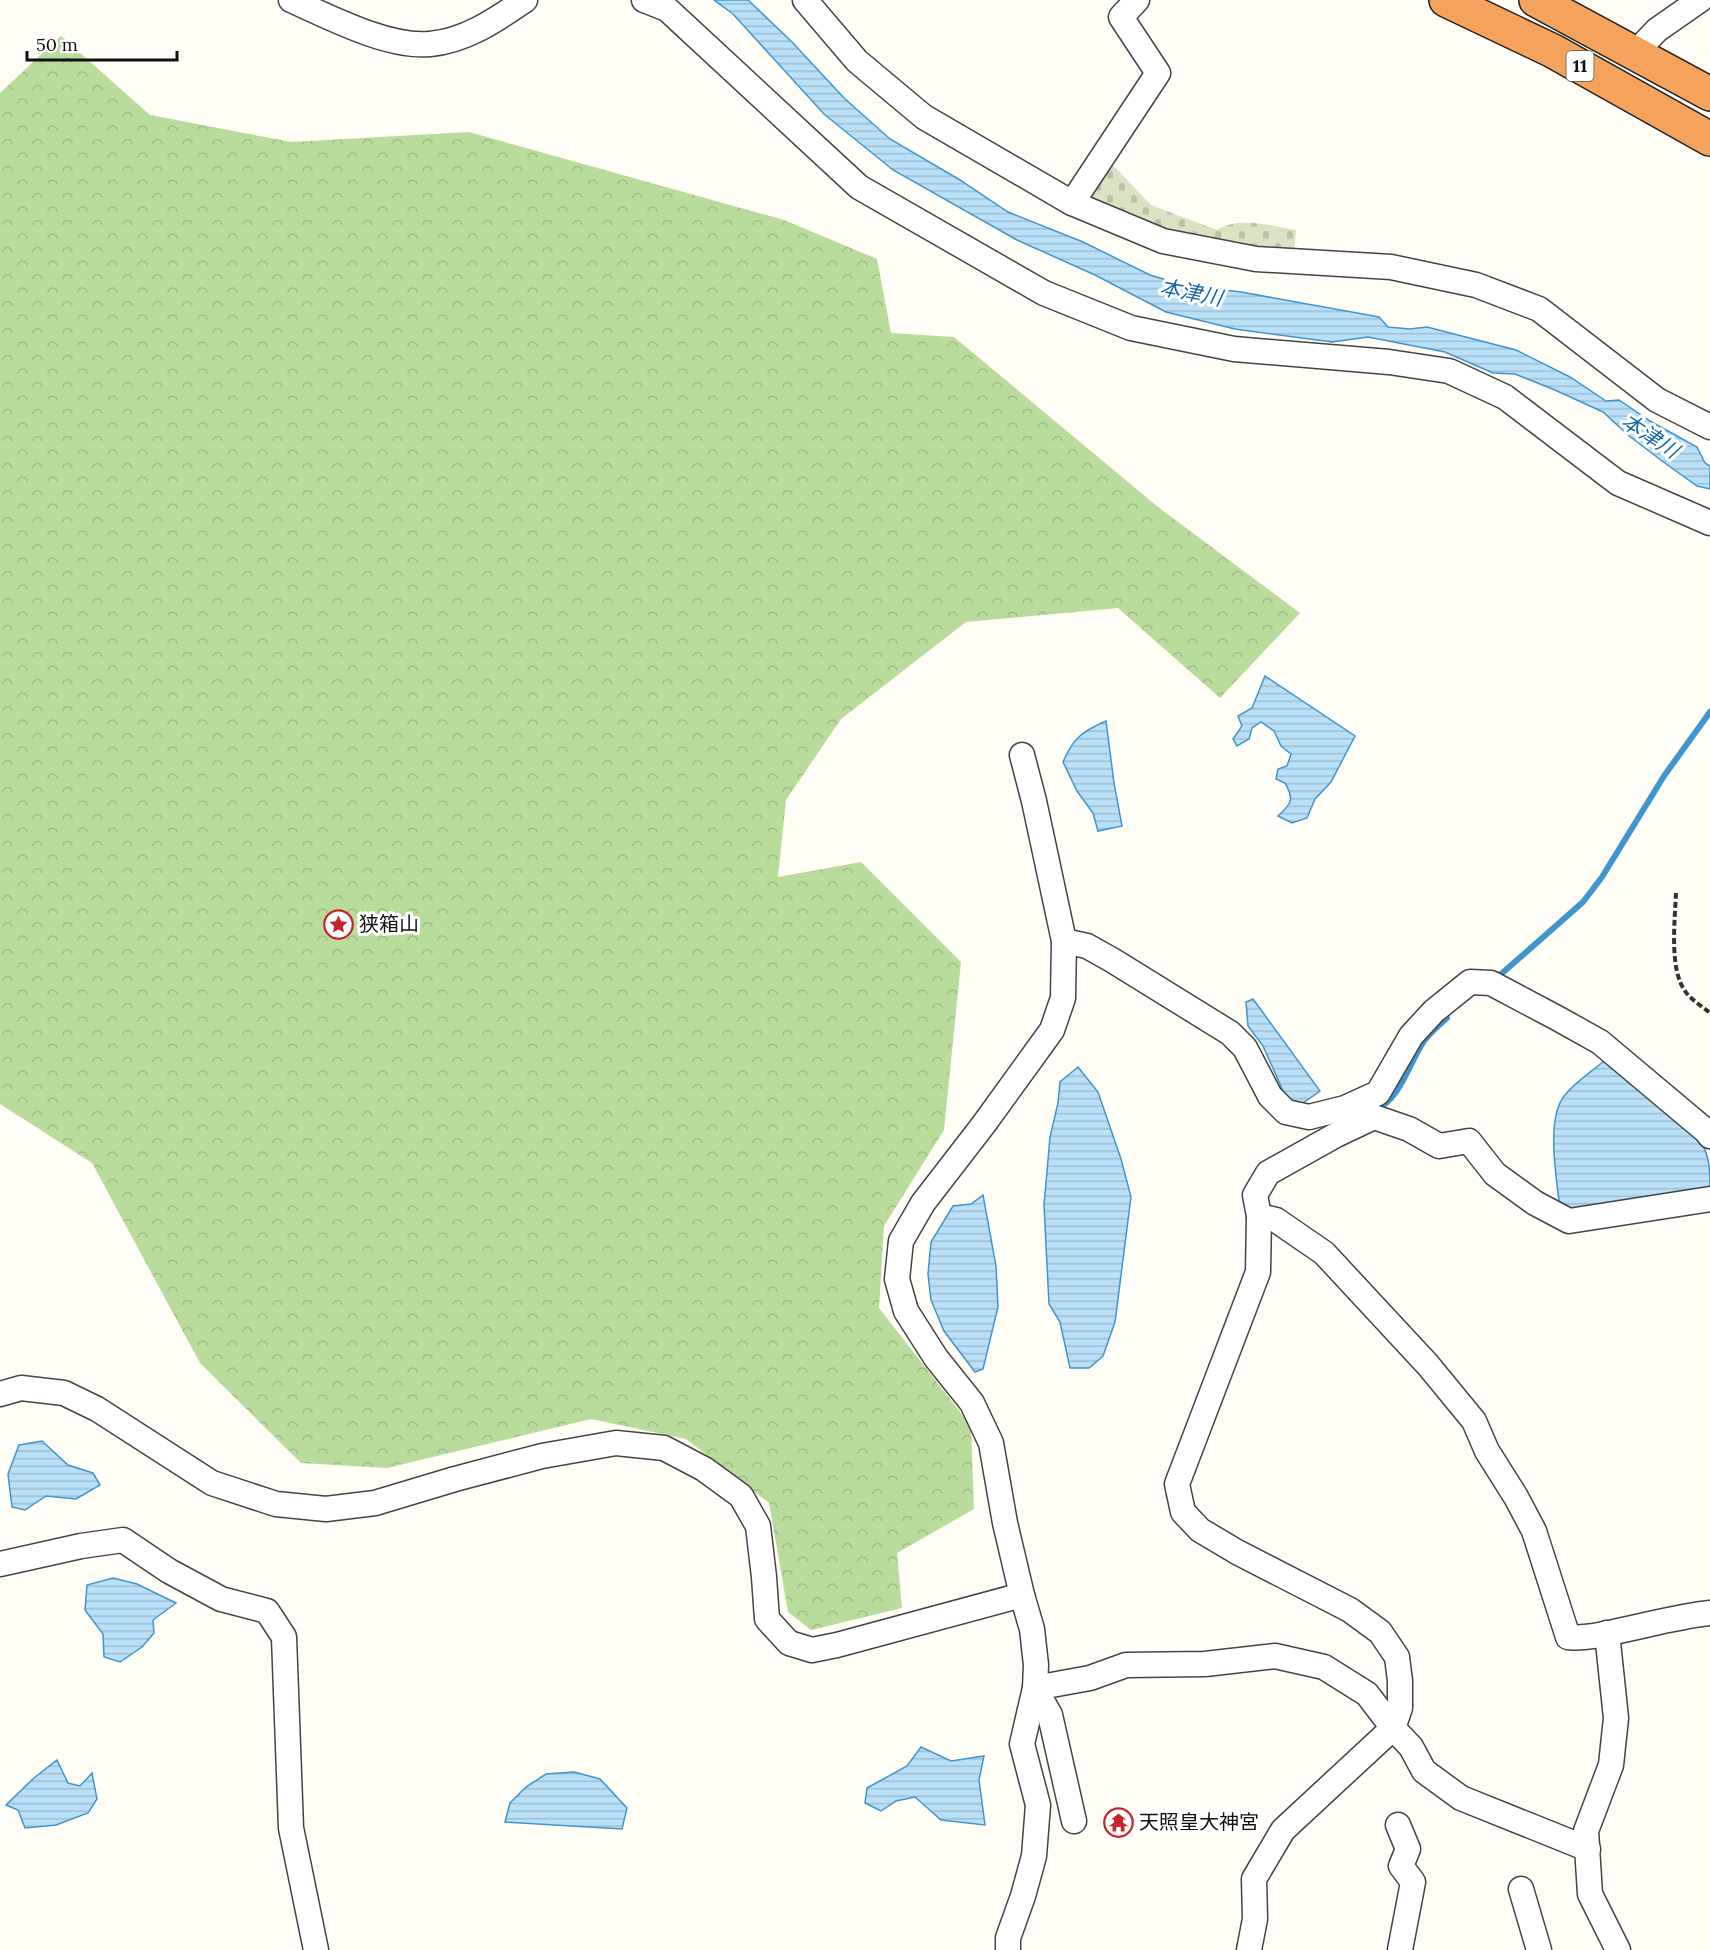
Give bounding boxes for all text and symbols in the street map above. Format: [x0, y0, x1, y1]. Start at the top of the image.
scale bar [27, 24, 177, 62]
text: 50 m [36, 33, 78, 56]
road number: 11 [1566, 51, 1594, 81]
water label: 本津川 [1158, 273, 1227, 312]
water label: 本津川 [1617, 407, 1686, 465]
place icon: 狭箱山 [322, 908, 354, 940]
place label: 狭箱山 [359, 911, 419, 936]
temple icon: 天照皇大神宮 [1102, 1806, 1134, 1838]
place label: 天照皇大神宮 [1139, 1809, 1259, 1834]

